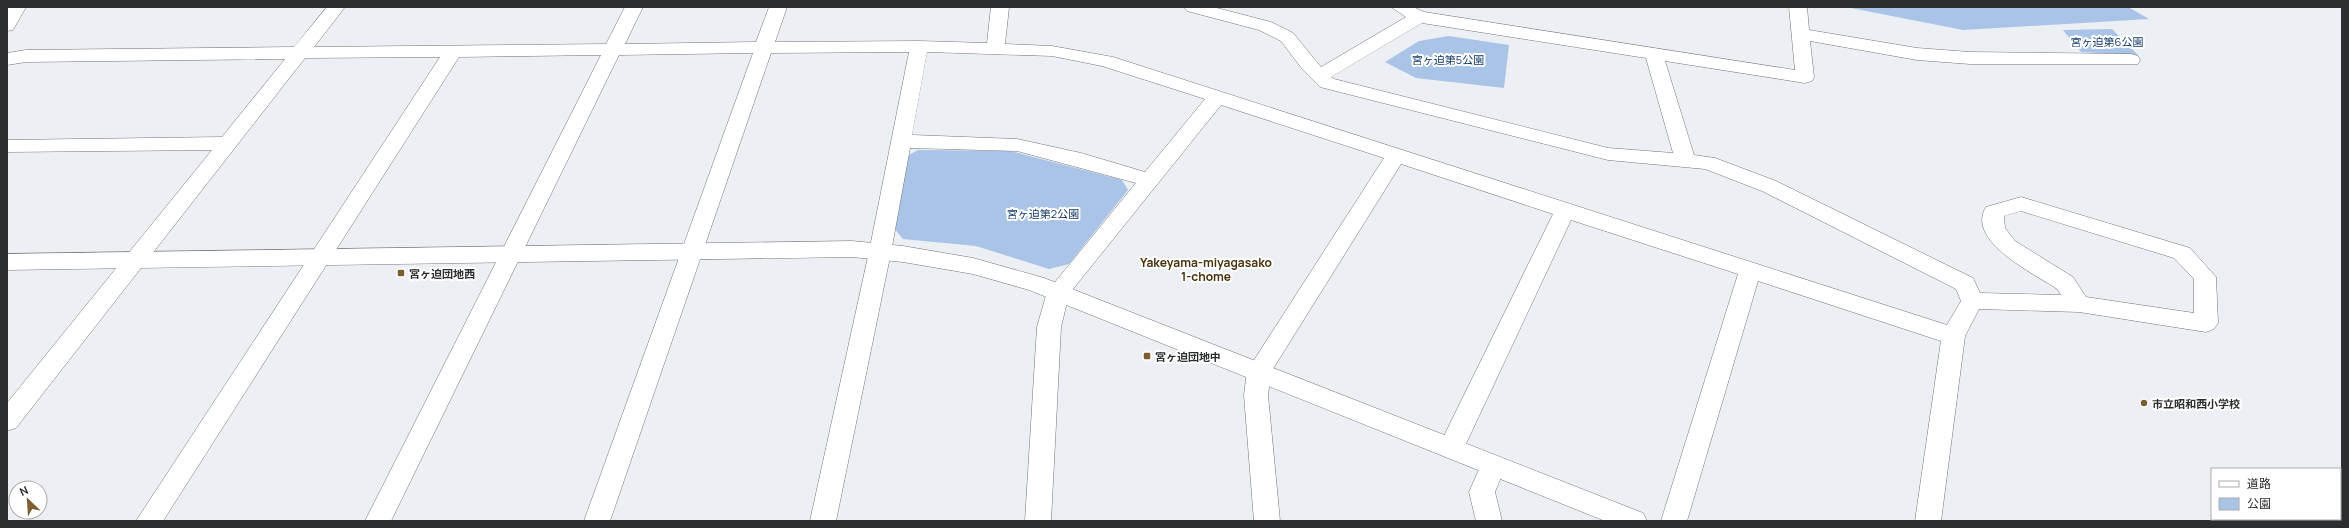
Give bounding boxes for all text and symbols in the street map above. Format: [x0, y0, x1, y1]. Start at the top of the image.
park label: 宮ヶ迫第6公園 [2071, 34, 2143, 49]
park label: 宮ヶ迫第5公園 [1412, 52, 1484, 67]
park label: 宮ヶ迫第2公園 [1007, 206, 1079, 221]
district label: Yakeyama-miyagasako 1-chome [1140, 254, 1272, 285]
place label: 宮ヶ迫団地西 [409, 266, 475, 281]
marker: 宮ヶ迫団地西 [396, 268, 406, 278]
place label: 宮ヶ迫団地中 [1155, 349, 1221, 364]
marker: 宮ヶ迫団地中 [1142, 351, 1152, 361]
place label: 市立昭和西小学校 [2152, 396, 2240, 411]
marker: 市立昭和西小学校 [2139, 398, 2149, 408]
legend [2211, 468, 2341, 520]
text: 道路 [2247, 475, 2271, 492]
north arrow [8, 480, 48, 520]
text: N [17, 482, 30, 499]
text: 公園 [2247, 495, 2271, 512]

